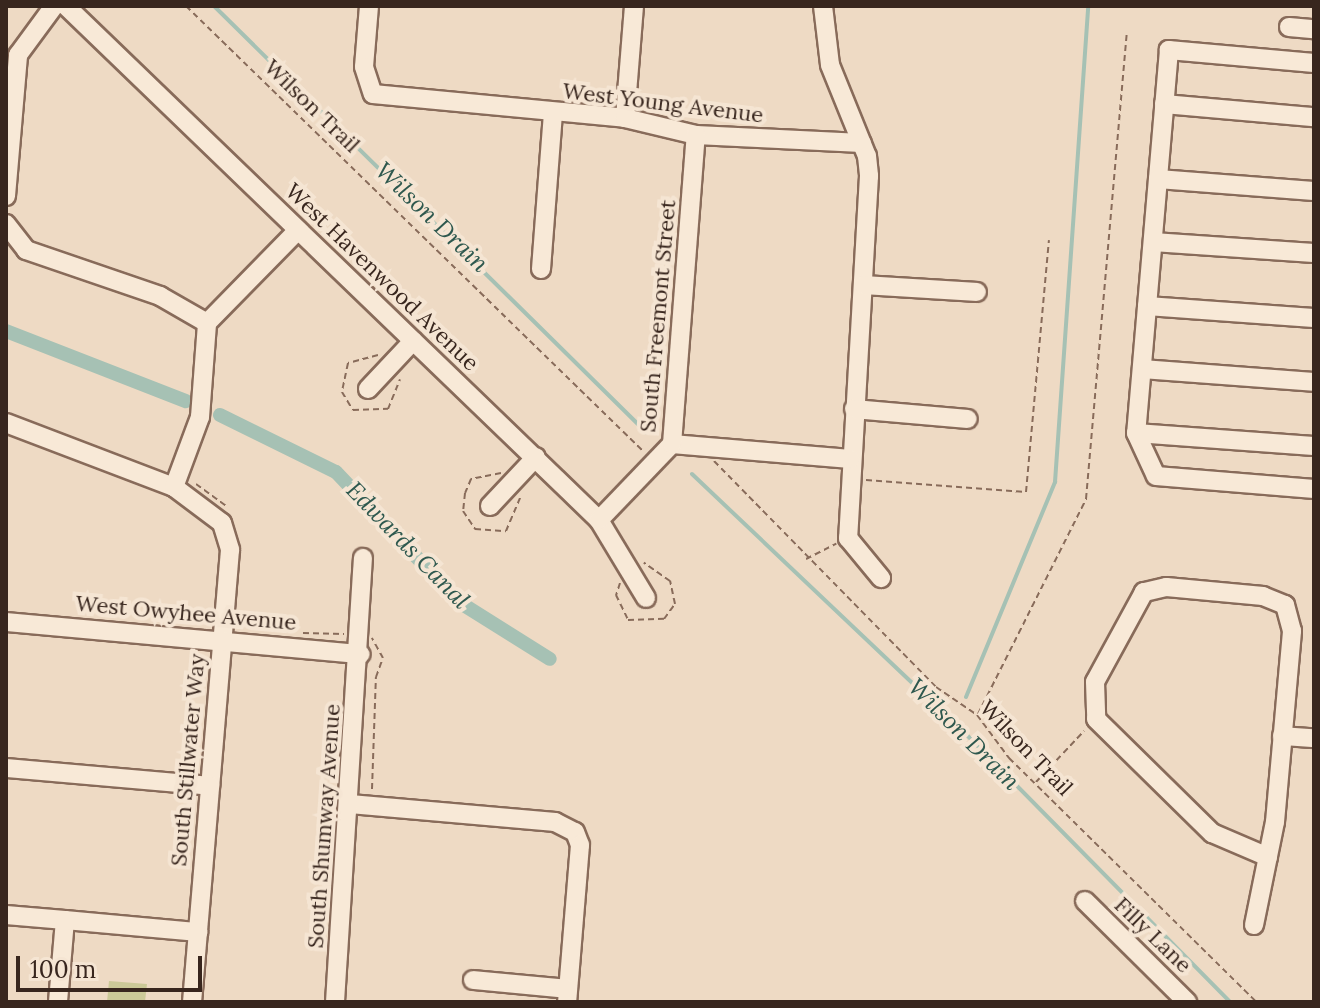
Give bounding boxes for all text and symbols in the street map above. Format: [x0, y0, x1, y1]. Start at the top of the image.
street label: Wilson Trail [259, 54, 365, 158]
street label: West Young Avenue [561, 78, 765, 128]
water label: Wilson Drain [369, 156, 495, 278]
street label: West Havenwood Avenue [280, 178, 484, 376]
street label: South Freemont Street [635, 199, 681, 433]
water label: Edwards Canal [340, 476, 476, 614]
street label: West Owyhee Avenue [75, 590, 297, 636]
street label: South Stillwater Way [166, 653, 210, 867]
water label: Wilson Drain [902, 672, 1026, 796]
street label: Wilson Trail [974, 695, 1078, 801]
street label: South Shumway Avenue [302, 703, 346, 949]
street label: Filly Lane [1109, 892, 1197, 978]
scale bar [20, 940, 206, 990]
text: 100 m [30, 954, 96, 985]

